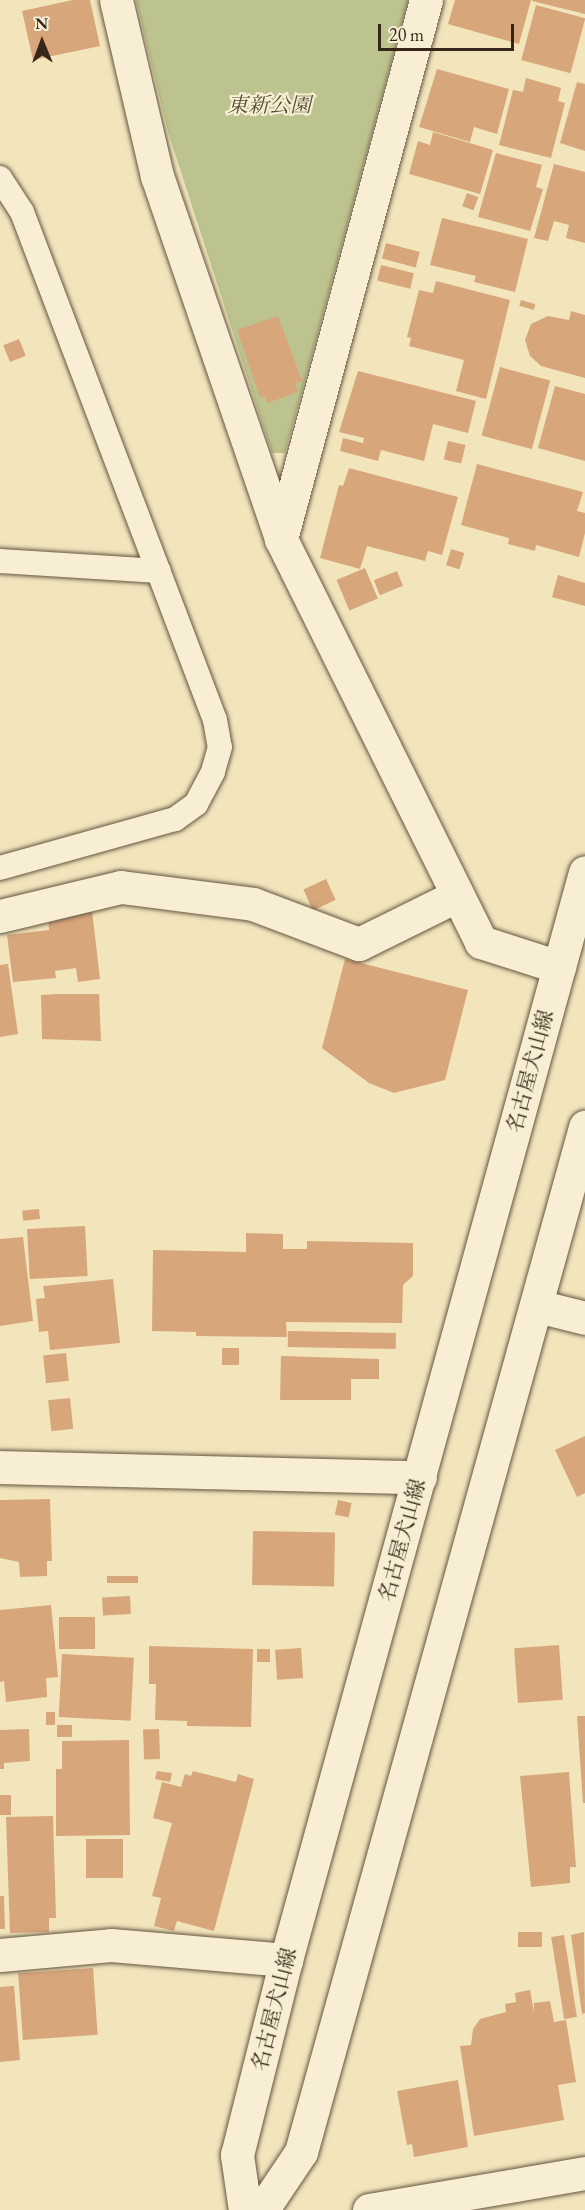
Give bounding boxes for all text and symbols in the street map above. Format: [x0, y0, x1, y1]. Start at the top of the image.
north arrow [12, 12, 72, 72]
scale bar [381, 12, 518, 50]
text: N [35, 13, 48, 34]
text: 20 m [389, 23, 424, 46]
park label: 東新公園 [227, 92, 311, 118]
street label: 名古屋犬山線 [502, 1007, 558, 1135]
street label: 名古屋犬山線 [374, 1476, 430, 1604]
street label: 名古屋犬山線 [247, 1945, 301, 2073]

